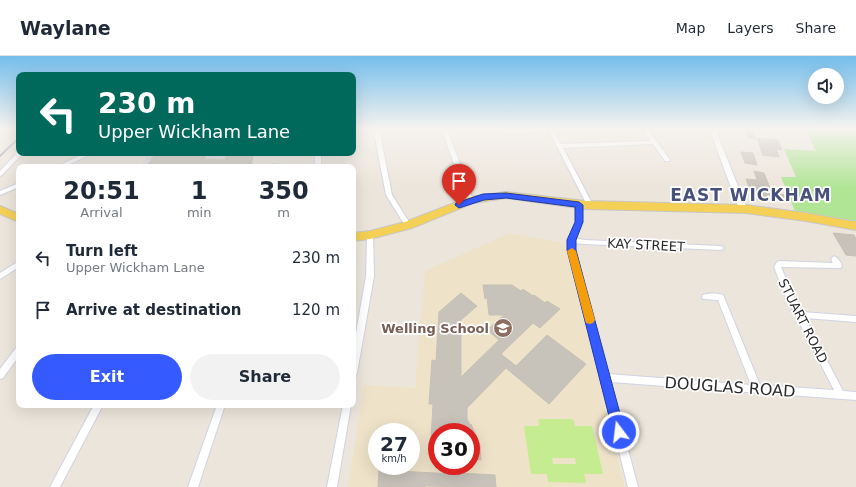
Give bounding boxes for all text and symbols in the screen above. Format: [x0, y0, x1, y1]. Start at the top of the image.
text: Waylane [20, 17, 111, 39]
text: Map [676, 20, 705, 36]
text: Layers [727, 20, 774, 36]
text: Share [796, 20, 836, 36]
map controls [808, 68, 844, 104]
button: sound [808, 68, 844, 104]
text: 230 m [98, 87, 195, 120]
icon: left [32, 88, 84, 140]
text: Upper Wickham Lane [98, 121, 290, 142]
pin [442, 164, 476, 205]
icon: arrive [448, 170, 470, 192]
text: 20:51 [63, 177, 140, 205]
text: 1 [191, 177, 207, 205]
text: 350 [259, 177, 309, 205]
district label: EAST WICKHAM [670, 185, 832, 205]
text: Arrival [80, 205, 123, 220]
text: min [187, 205, 211, 220]
text: m [277, 205, 290, 220]
street label: KAY STREET [607, 235, 685, 255]
text: Turn left [66, 242, 138, 260]
icon: left [32, 247, 54, 269]
text: 230 m [292, 249, 340, 267]
text: Upper Wickham Lane [66, 260, 205, 275]
street label: STUART ROAD [775, 276, 831, 366]
icon: arrive [32, 299, 54, 321]
text: Arrive at destination [66, 301, 241, 319]
text: 120 m [292, 301, 340, 319]
school or university icon: Welling School [492, 317, 514, 339]
place label: Welling School [381, 321, 489, 336]
button: Exit [32, 354, 182, 400]
button: Share [190, 354, 340, 400]
street label: DOUGLAS ROAD [664, 373, 796, 401]
position arrow [598, 411, 640, 453]
speed limit sign: 30 [428, 423, 480, 475]
text: 27 [380, 432, 408, 456]
text: km/h [381, 453, 407, 464]

